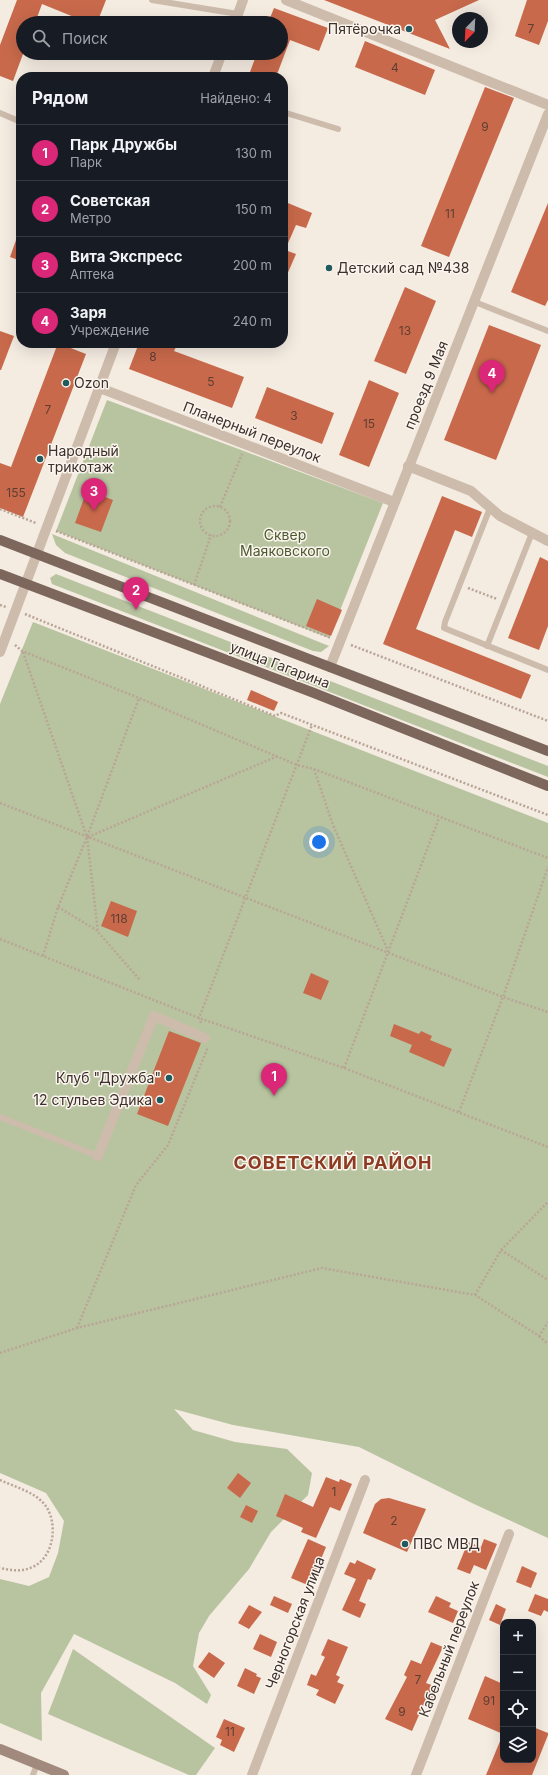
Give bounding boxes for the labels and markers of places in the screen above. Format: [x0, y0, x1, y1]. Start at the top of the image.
place label: Пятёрочка [328, 20, 401, 37]
marker: Пятёрочка [404, 24, 414, 34]
place label: Детский сад №438 [337, 259, 469, 276]
marker: Детский сад №438 [324, 263, 334, 273]
pin: 4 [479, 360, 505, 393]
place label: Ozon [74, 374, 109, 391]
marker: Ozon [61, 378, 71, 388]
place label: Народный трикотаж [48, 442, 119, 475]
marker: Народный трикотаж [35, 454, 45, 464]
pin: 3 [81, 478, 107, 511]
pin: 2 [123, 577, 149, 610]
pin: 1 [261, 1063, 287, 1096]
place label: Клуб "Дружба" [56, 1069, 161, 1086]
marker: Клуб "Дружба" [164, 1073, 174, 1083]
place label: 12 стульев Эдика [33, 1091, 152, 1108]
marker: 12 стульев Эдика [155, 1095, 165, 1105]
place label: ПВС МВД [413, 1535, 480, 1552]
marker: ПВС МВД [400, 1539, 410, 1549]

